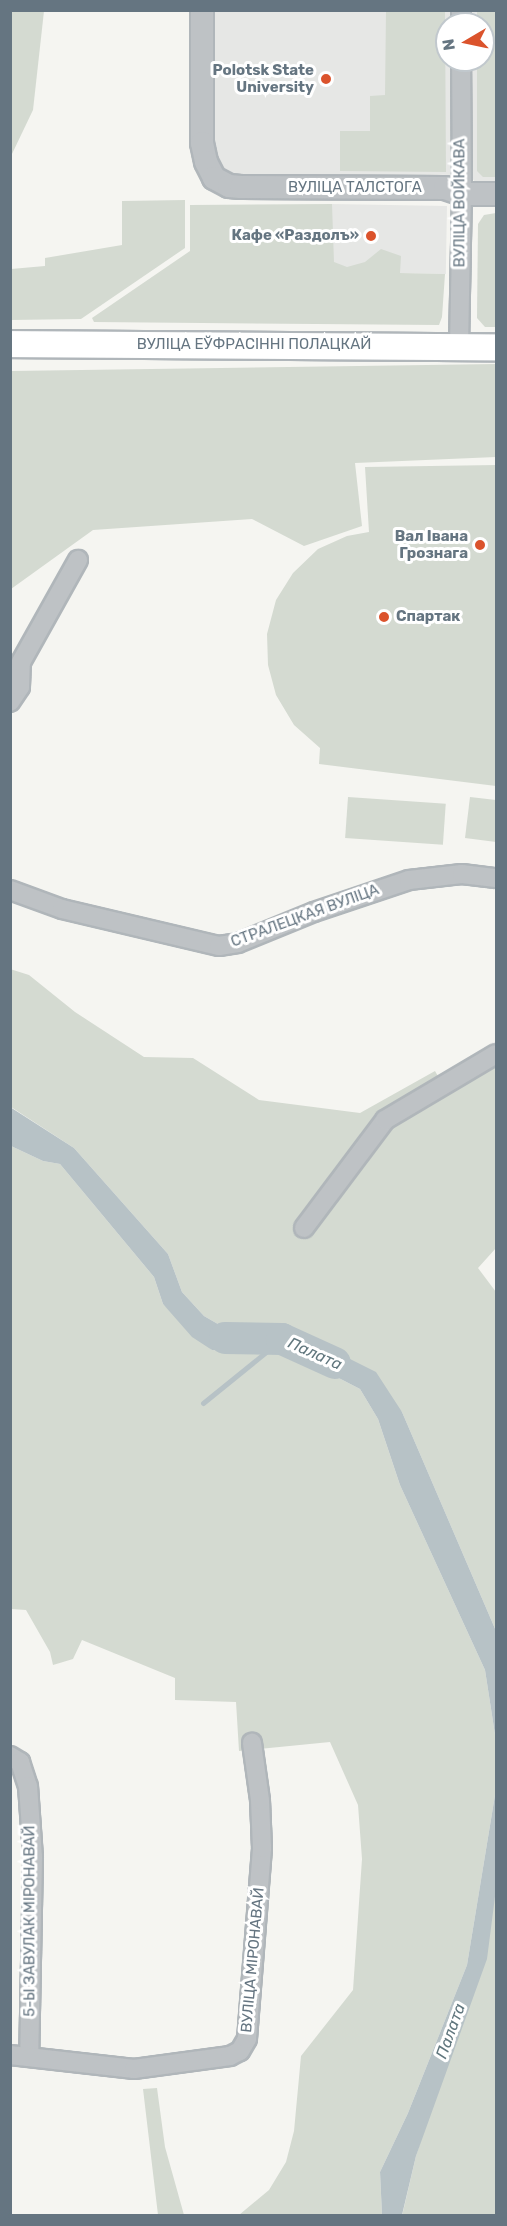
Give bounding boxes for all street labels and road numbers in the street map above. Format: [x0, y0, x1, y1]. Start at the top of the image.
street label: ВУЛІЦА ВОЙКАВА [451, 139, 469, 267]
street label: ВУЛІЦА ТАЛСТОГА [288, 179, 422, 197]
street label: ВУЛІЦА ЕЎФРАСІННІ ПОЛАЦКАЙ [137, 336, 371, 354]
street label: СТРАЛЕЦКАЯ ВУЛІЦА [228, 881, 382, 951]
street label: 5-Ы ЗАВУЛАК МІРОНАВАЙ [21, 1825, 39, 2017]
street label: ВУЛІЦА МІРОНАВАЙ [238, 1887, 268, 2033]

